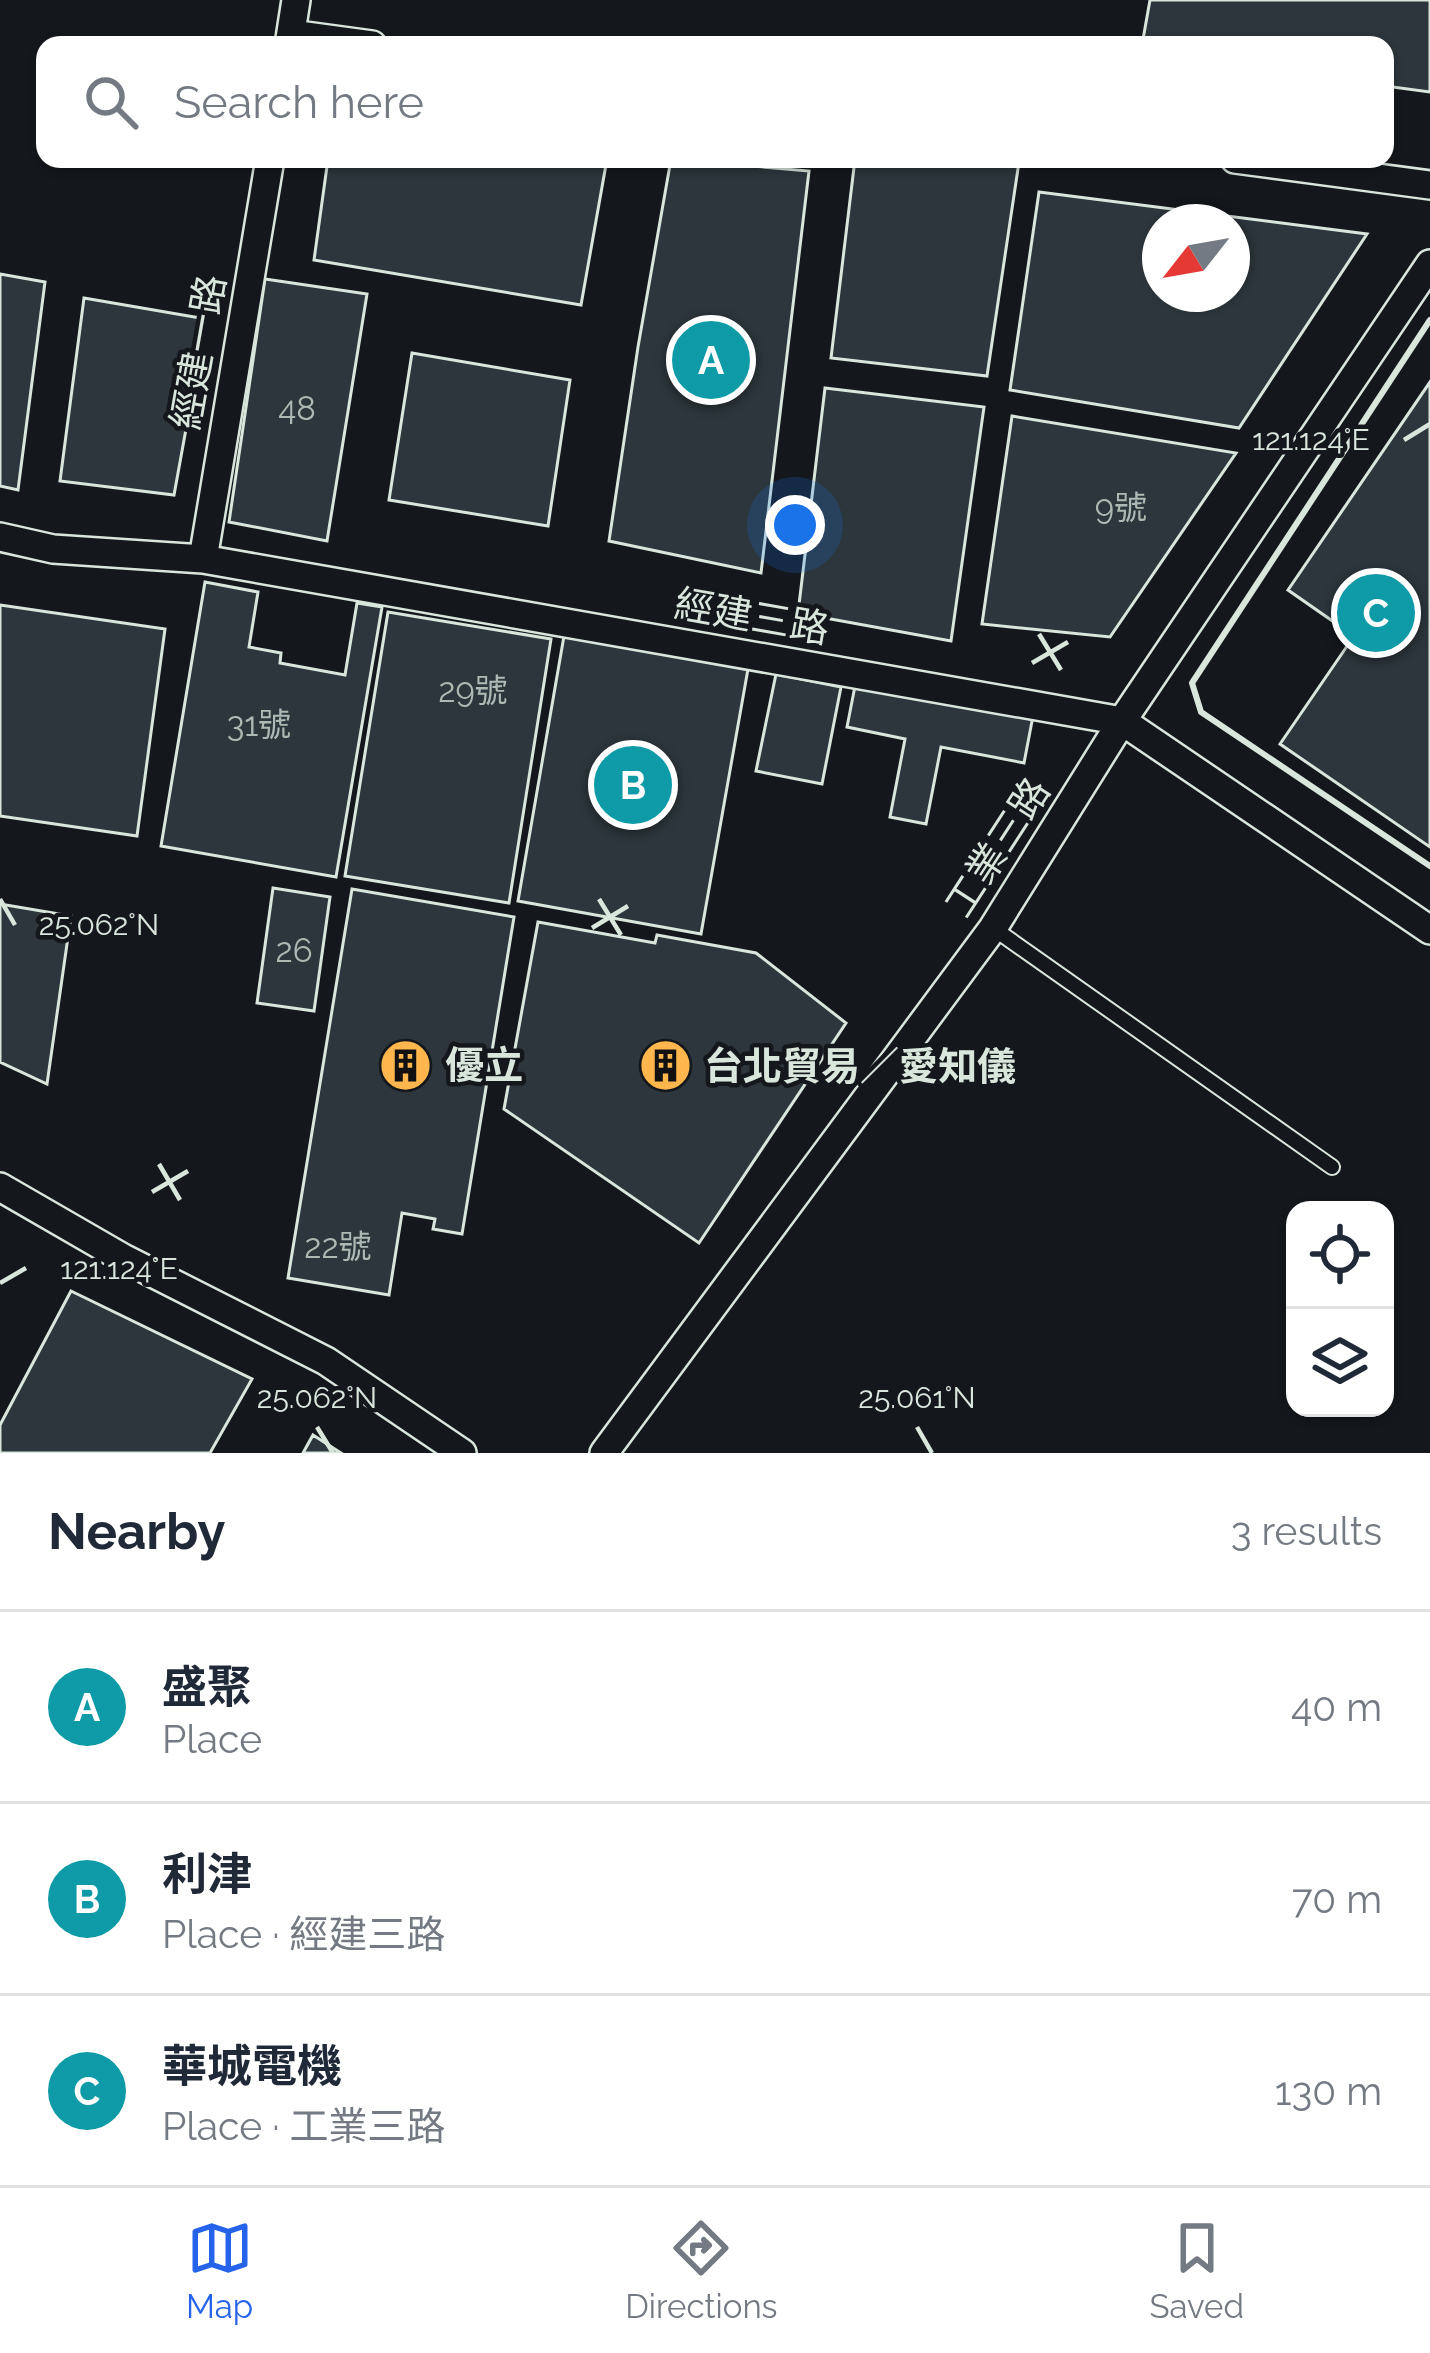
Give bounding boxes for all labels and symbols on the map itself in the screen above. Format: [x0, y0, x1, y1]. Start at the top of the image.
north arrow [1142, 204, 1250, 312]
street label: 經建一路 [162, 271, 234, 433]
pin: A [672, 315, 750, 405]
house number: 48 [278, 389, 316, 428]
text: 121.124°E [1252, 422, 1370, 457]
house number: 9號 [1095, 488, 1147, 527]
your location [765, 495, 825, 555]
pin: C [1337, 568, 1415, 658]
street label: 經建三路 [671, 580, 833, 652]
house number: 29號 [438, 671, 508, 710]
house number: 31號 [227, 705, 291, 744]
pin: B [594, 740, 672, 830]
street label: 工業三路 [935, 769, 1059, 925]
text: 25.062°N [39, 907, 159, 942]
house number: 26 [275, 931, 313, 970]
building icon: 優立 [378, 1037, 434, 1093]
building icon: 台北貿易／愛知儀 [637, 1038, 693, 1094]
place label: 優立 [445, 1042, 523, 1088]
place label: 台北貿易／愛知儀 [704, 1043, 1016, 1089]
house number: 22號 [304, 1227, 372, 1266]
text: 121.124°E [60, 1251, 178, 1286]
text: 25.062°N [257, 1380, 377, 1415]
text: 25.061°N [858, 1380, 976, 1415]

